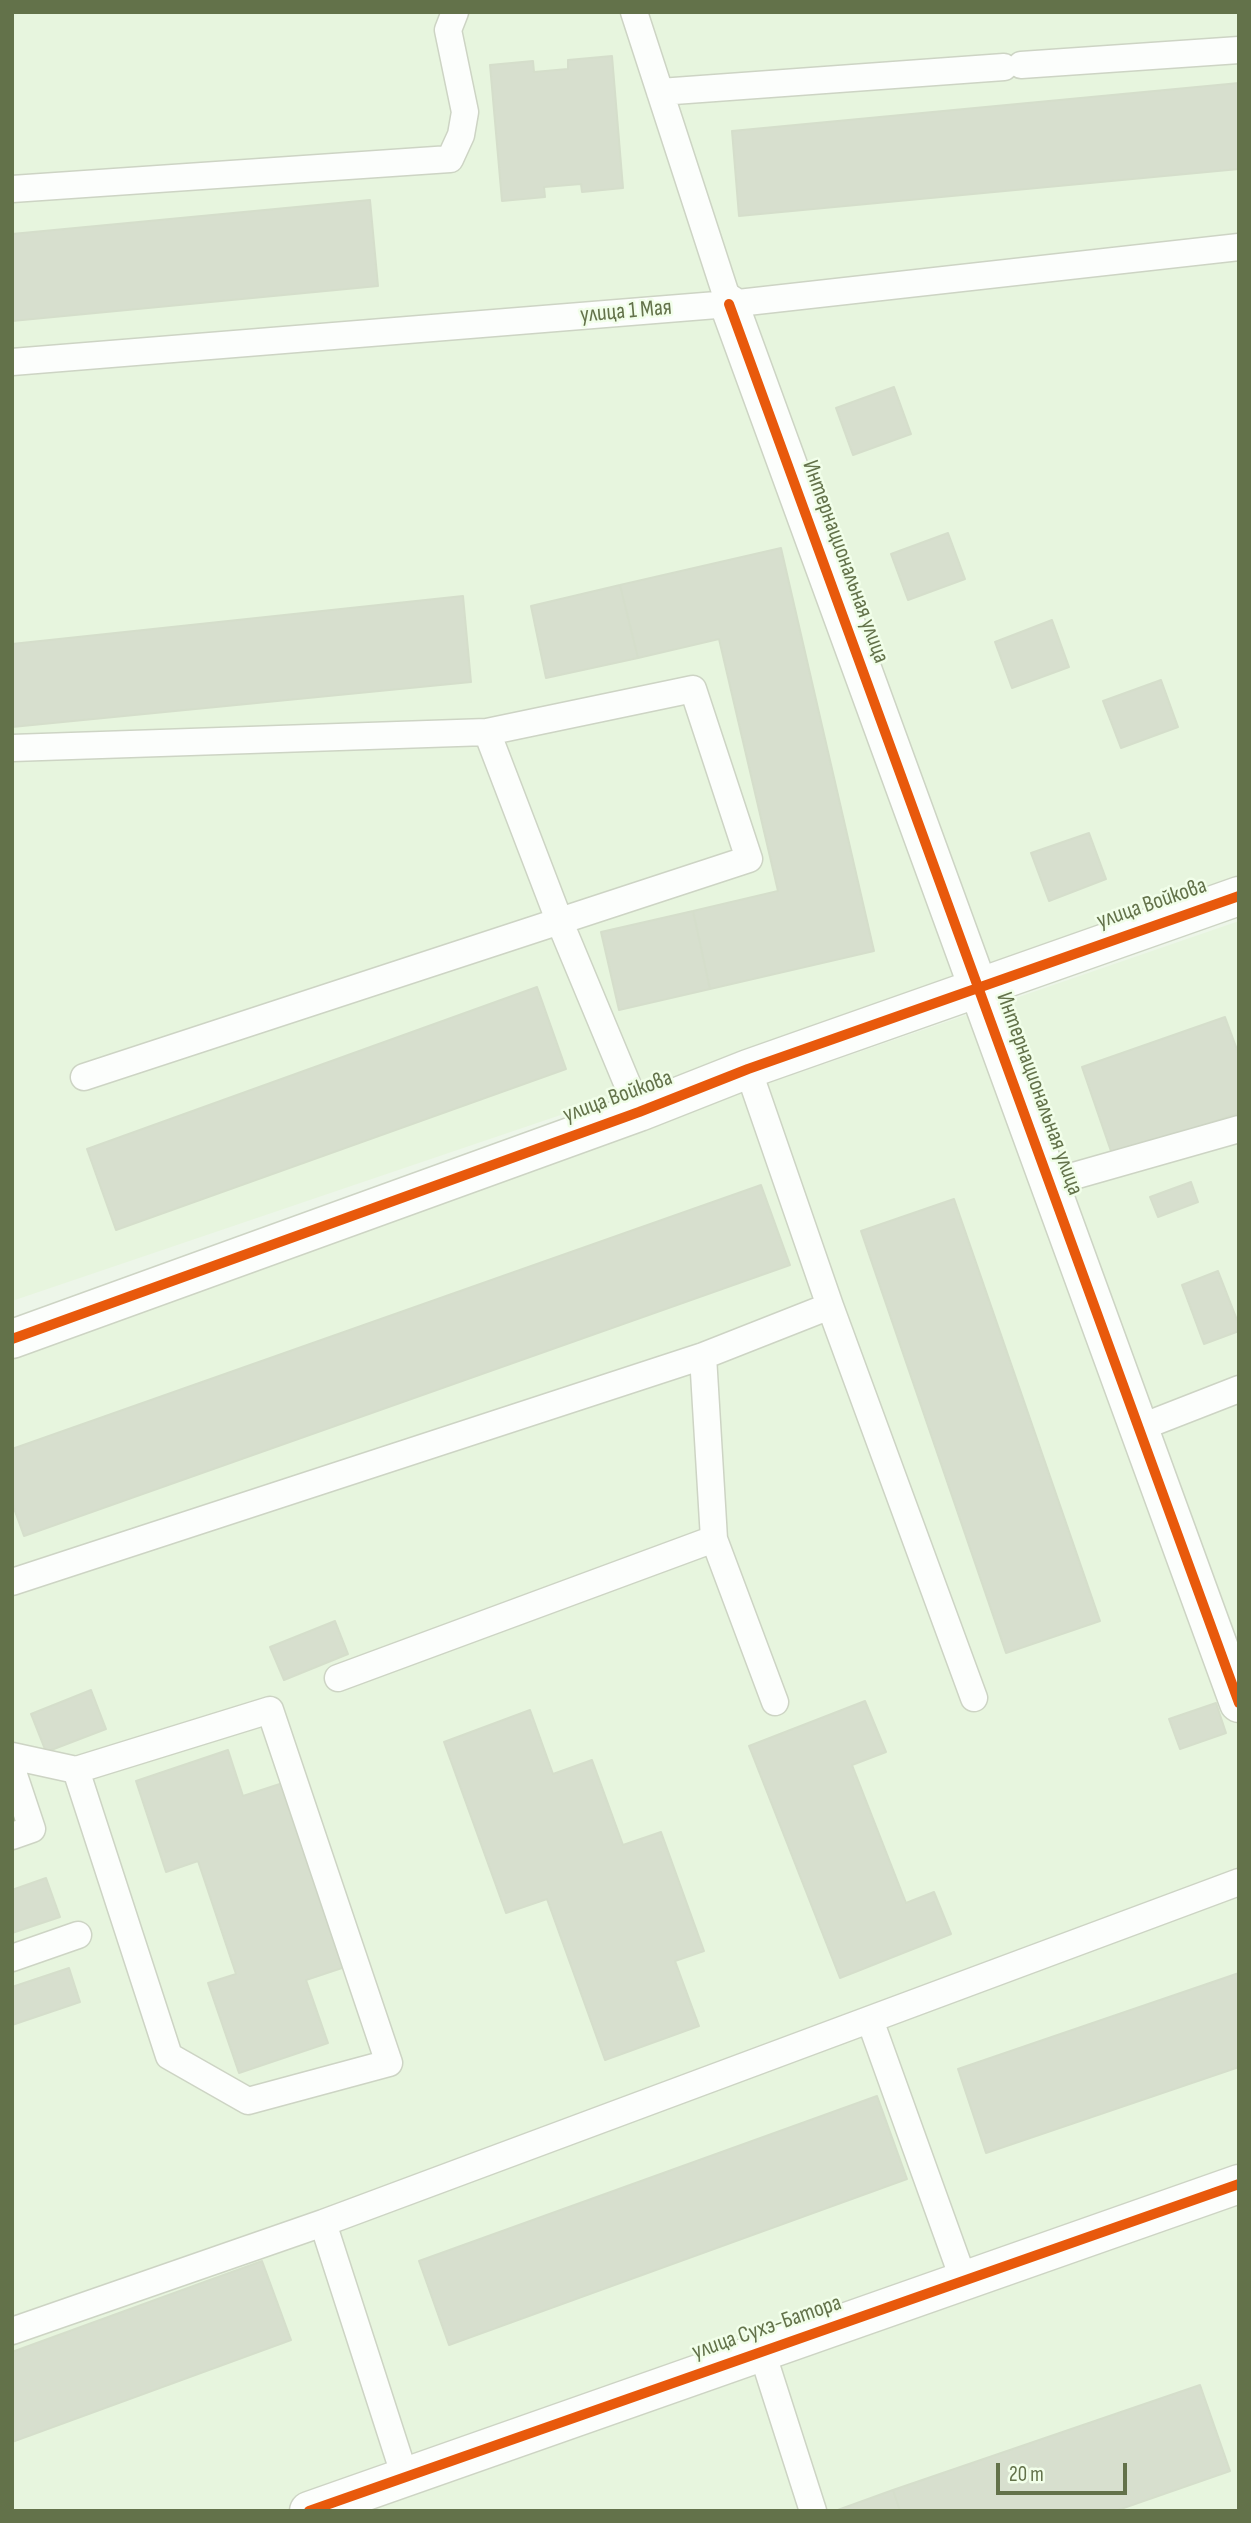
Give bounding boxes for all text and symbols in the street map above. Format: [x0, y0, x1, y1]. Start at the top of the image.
street label: улица 1 Мая [579, 294, 673, 330]
street label: Интернациональная улица [796, 457, 894, 667]
street label: улица Войкова [1093, 872, 1211, 936]
street label: Интернациональная улица [990, 989, 1088, 1199]
street label: улица Войкова [560, 1064, 676, 1130]
street label: улица Сухэ-Батора [689, 2290, 845, 2366]
scale bar [999, 2450, 1130, 2494]
text: 20 m [1009, 2462, 1044, 2487]

